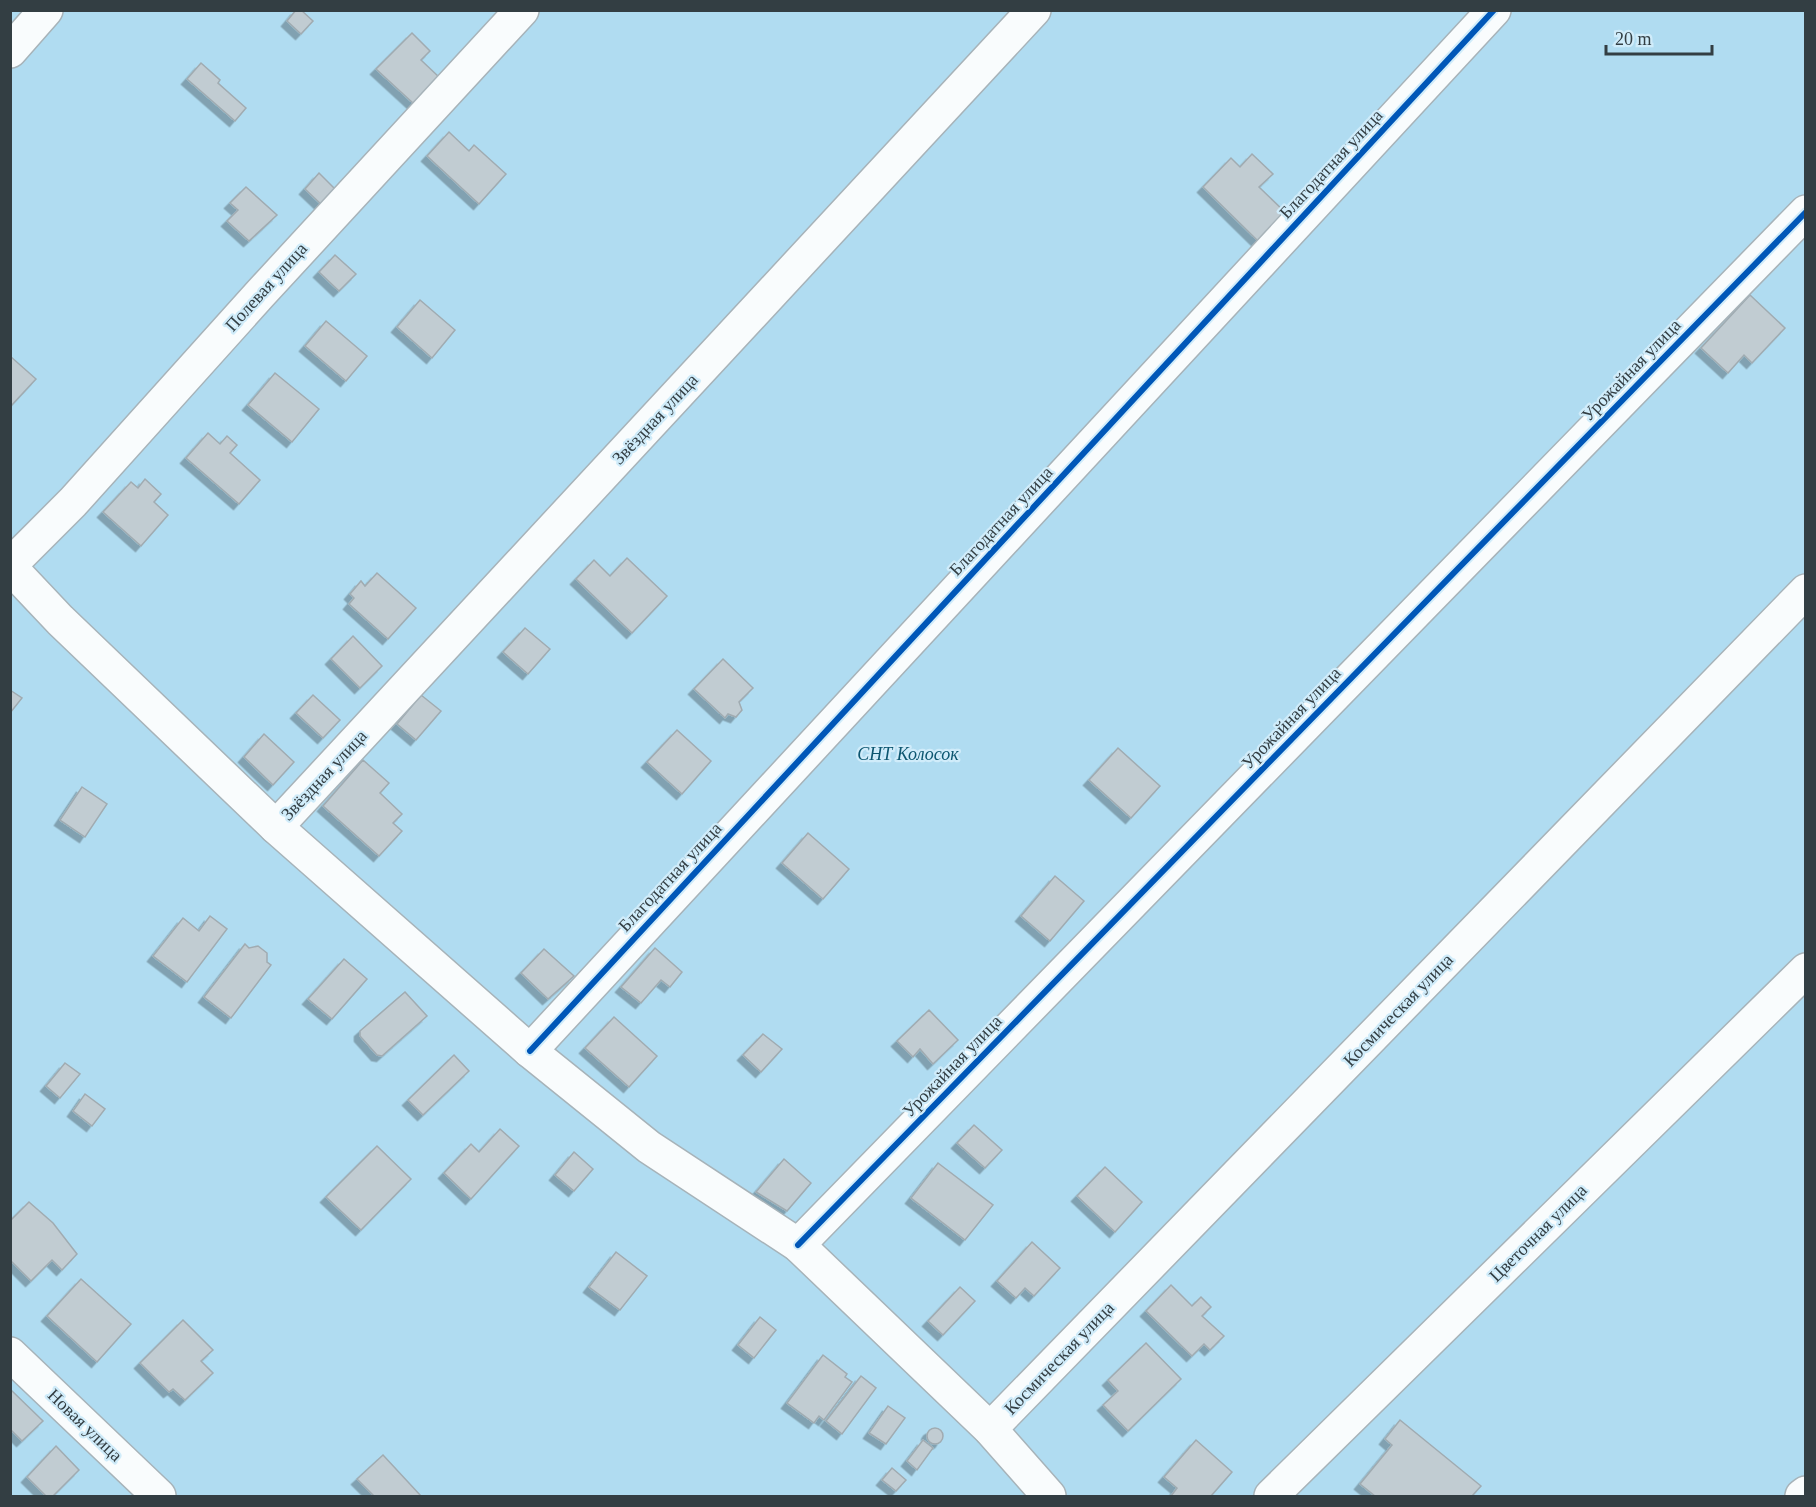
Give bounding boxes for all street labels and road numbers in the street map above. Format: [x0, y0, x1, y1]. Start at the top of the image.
street label: Благодатная улица [1275, 105, 1387, 223]
street label: Полевая улица [221, 239, 311, 335]
street label: Урожайная улица [1577, 315, 1685, 425]
street label: Звёздная улица [608, 370, 702, 468]
street label: Благодатная улица [945, 462, 1057, 580]
street label: Урожайная улица [1237, 663, 1345, 773]
street label: Звёздная улица [277, 726, 371, 824]
street label: Благодатная улица [614, 818, 726, 936]
street label: Космическая улица [1339, 950, 1457, 1070]
street label: Урожайная улица [898, 1011, 1006, 1121]
street label: Цветочная улица [1485, 1180, 1591, 1286]
street label: Космическая улица [1000, 1298, 1118, 1418]
street label: Новая улица [44, 1385, 126, 1465]

